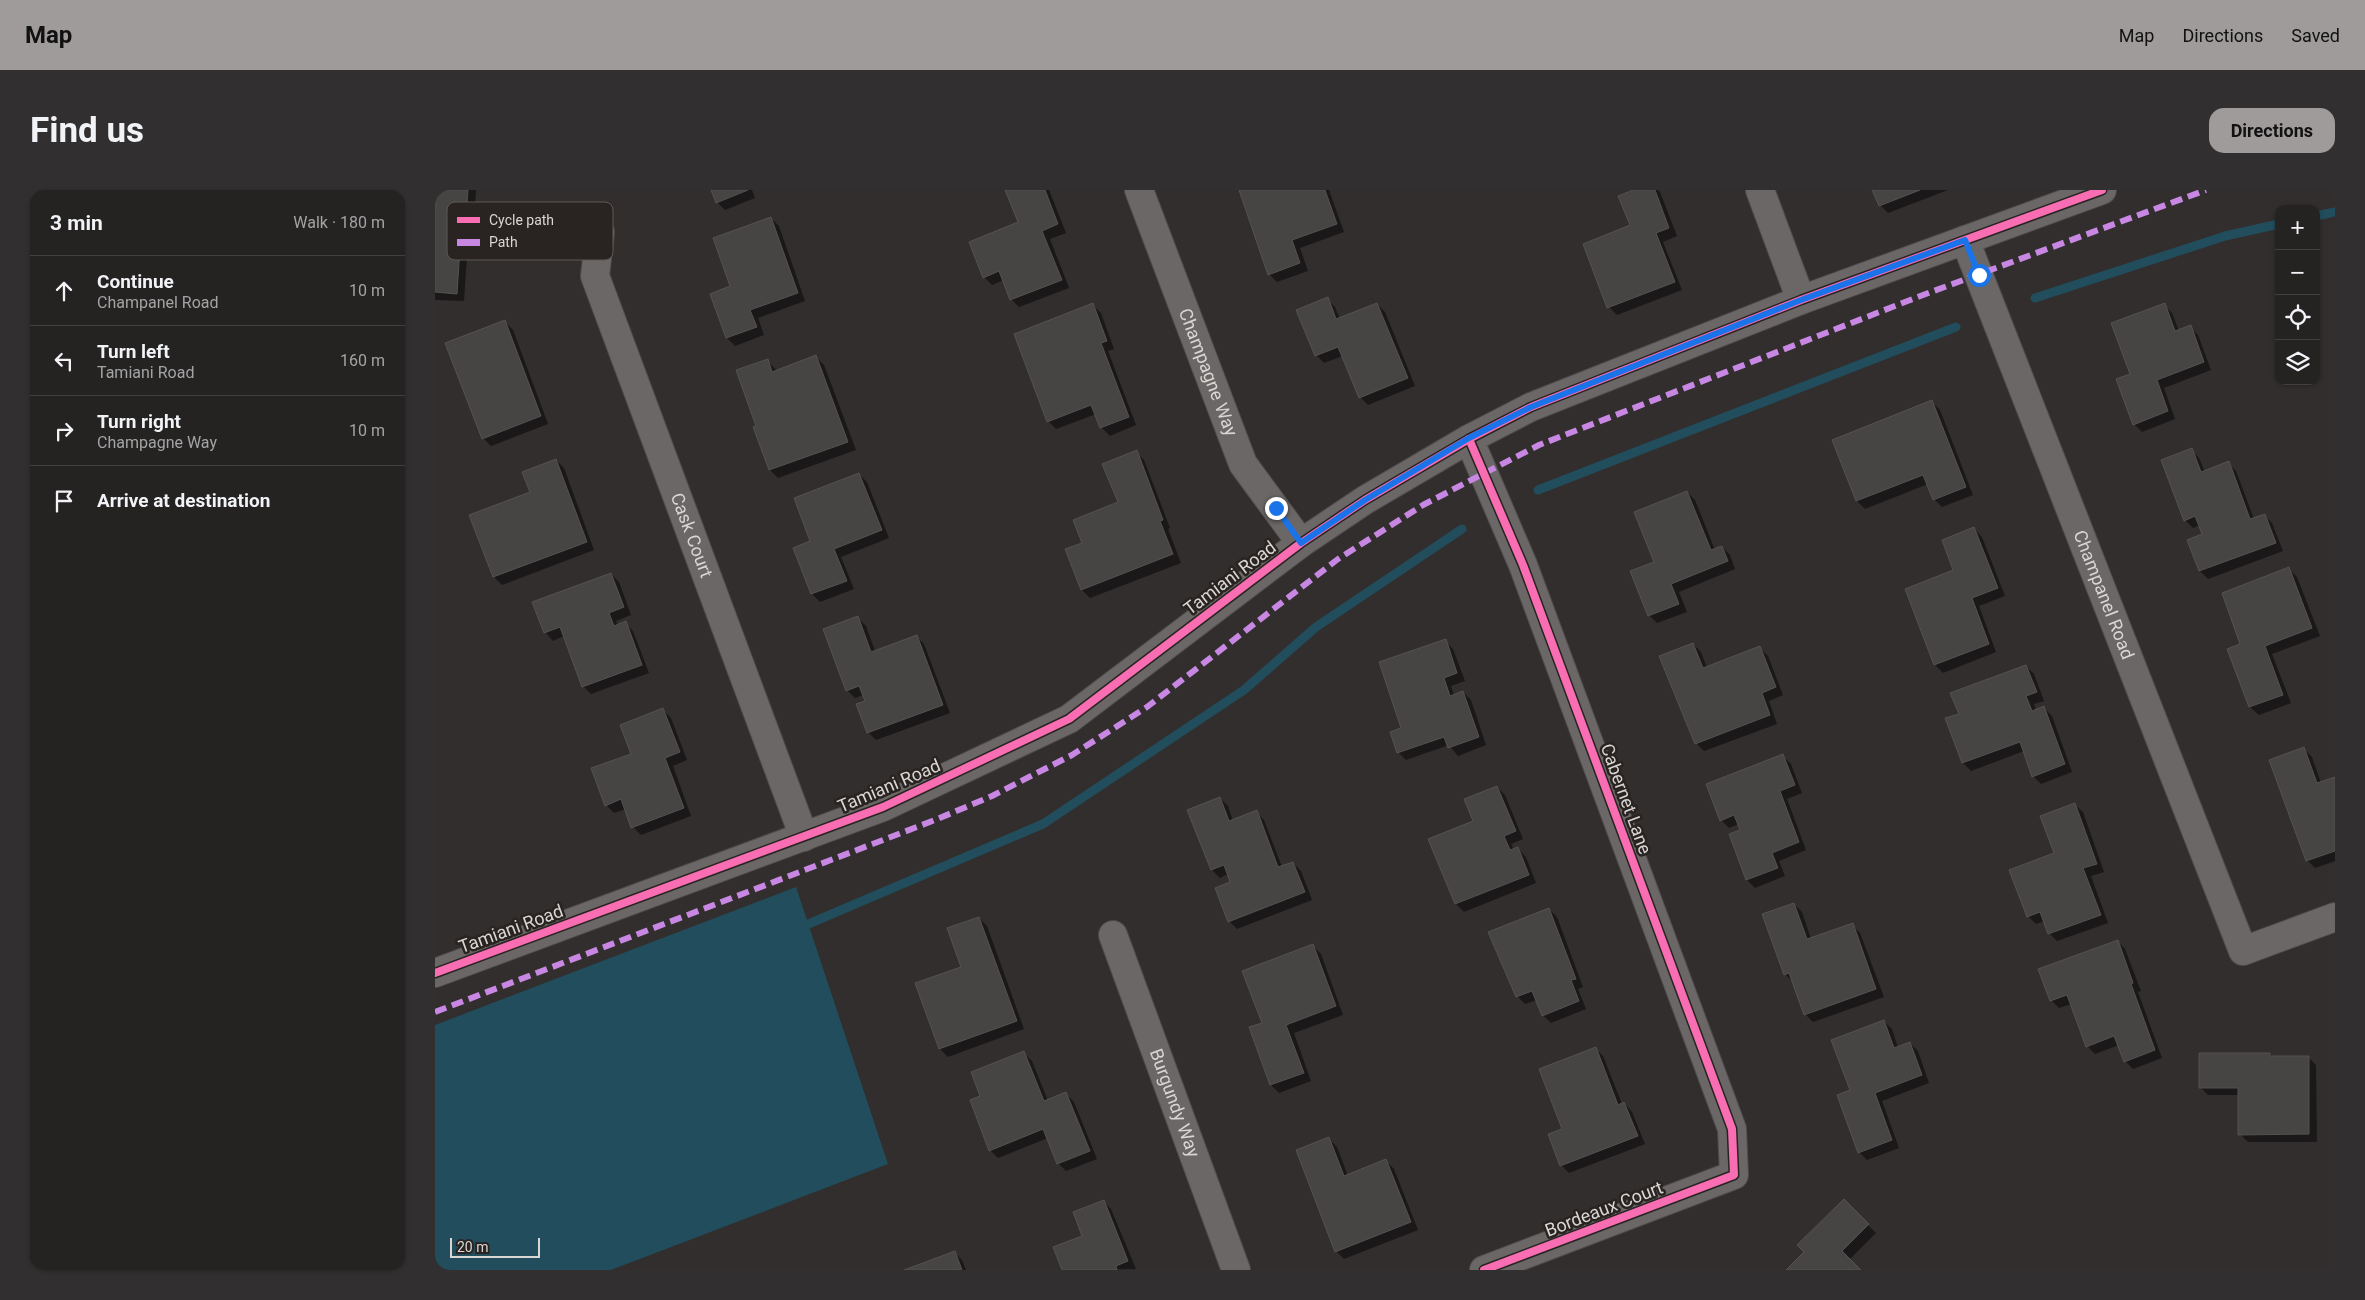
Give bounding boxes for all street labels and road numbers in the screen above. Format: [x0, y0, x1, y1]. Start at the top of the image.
street label: Champagne Way [1175, 305, 1243, 439]
street label: Cask Court [667, 490, 717, 580]
street label: Champanel Road [2070, 527, 2139, 662]
street label: Tamiani Road [1180, 536, 1280, 619]
street label: Cabernet Lane [1597, 741, 1656, 857]
street label: Tamiani Road [834, 754, 943, 817]
street label: Tamiani Road [456, 900, 566, 957]
street label: Burgundy Way [1146, 1046, 1205, 1160]
street label: Bordeaux Court [1542, 1176, 1666, 1241]

